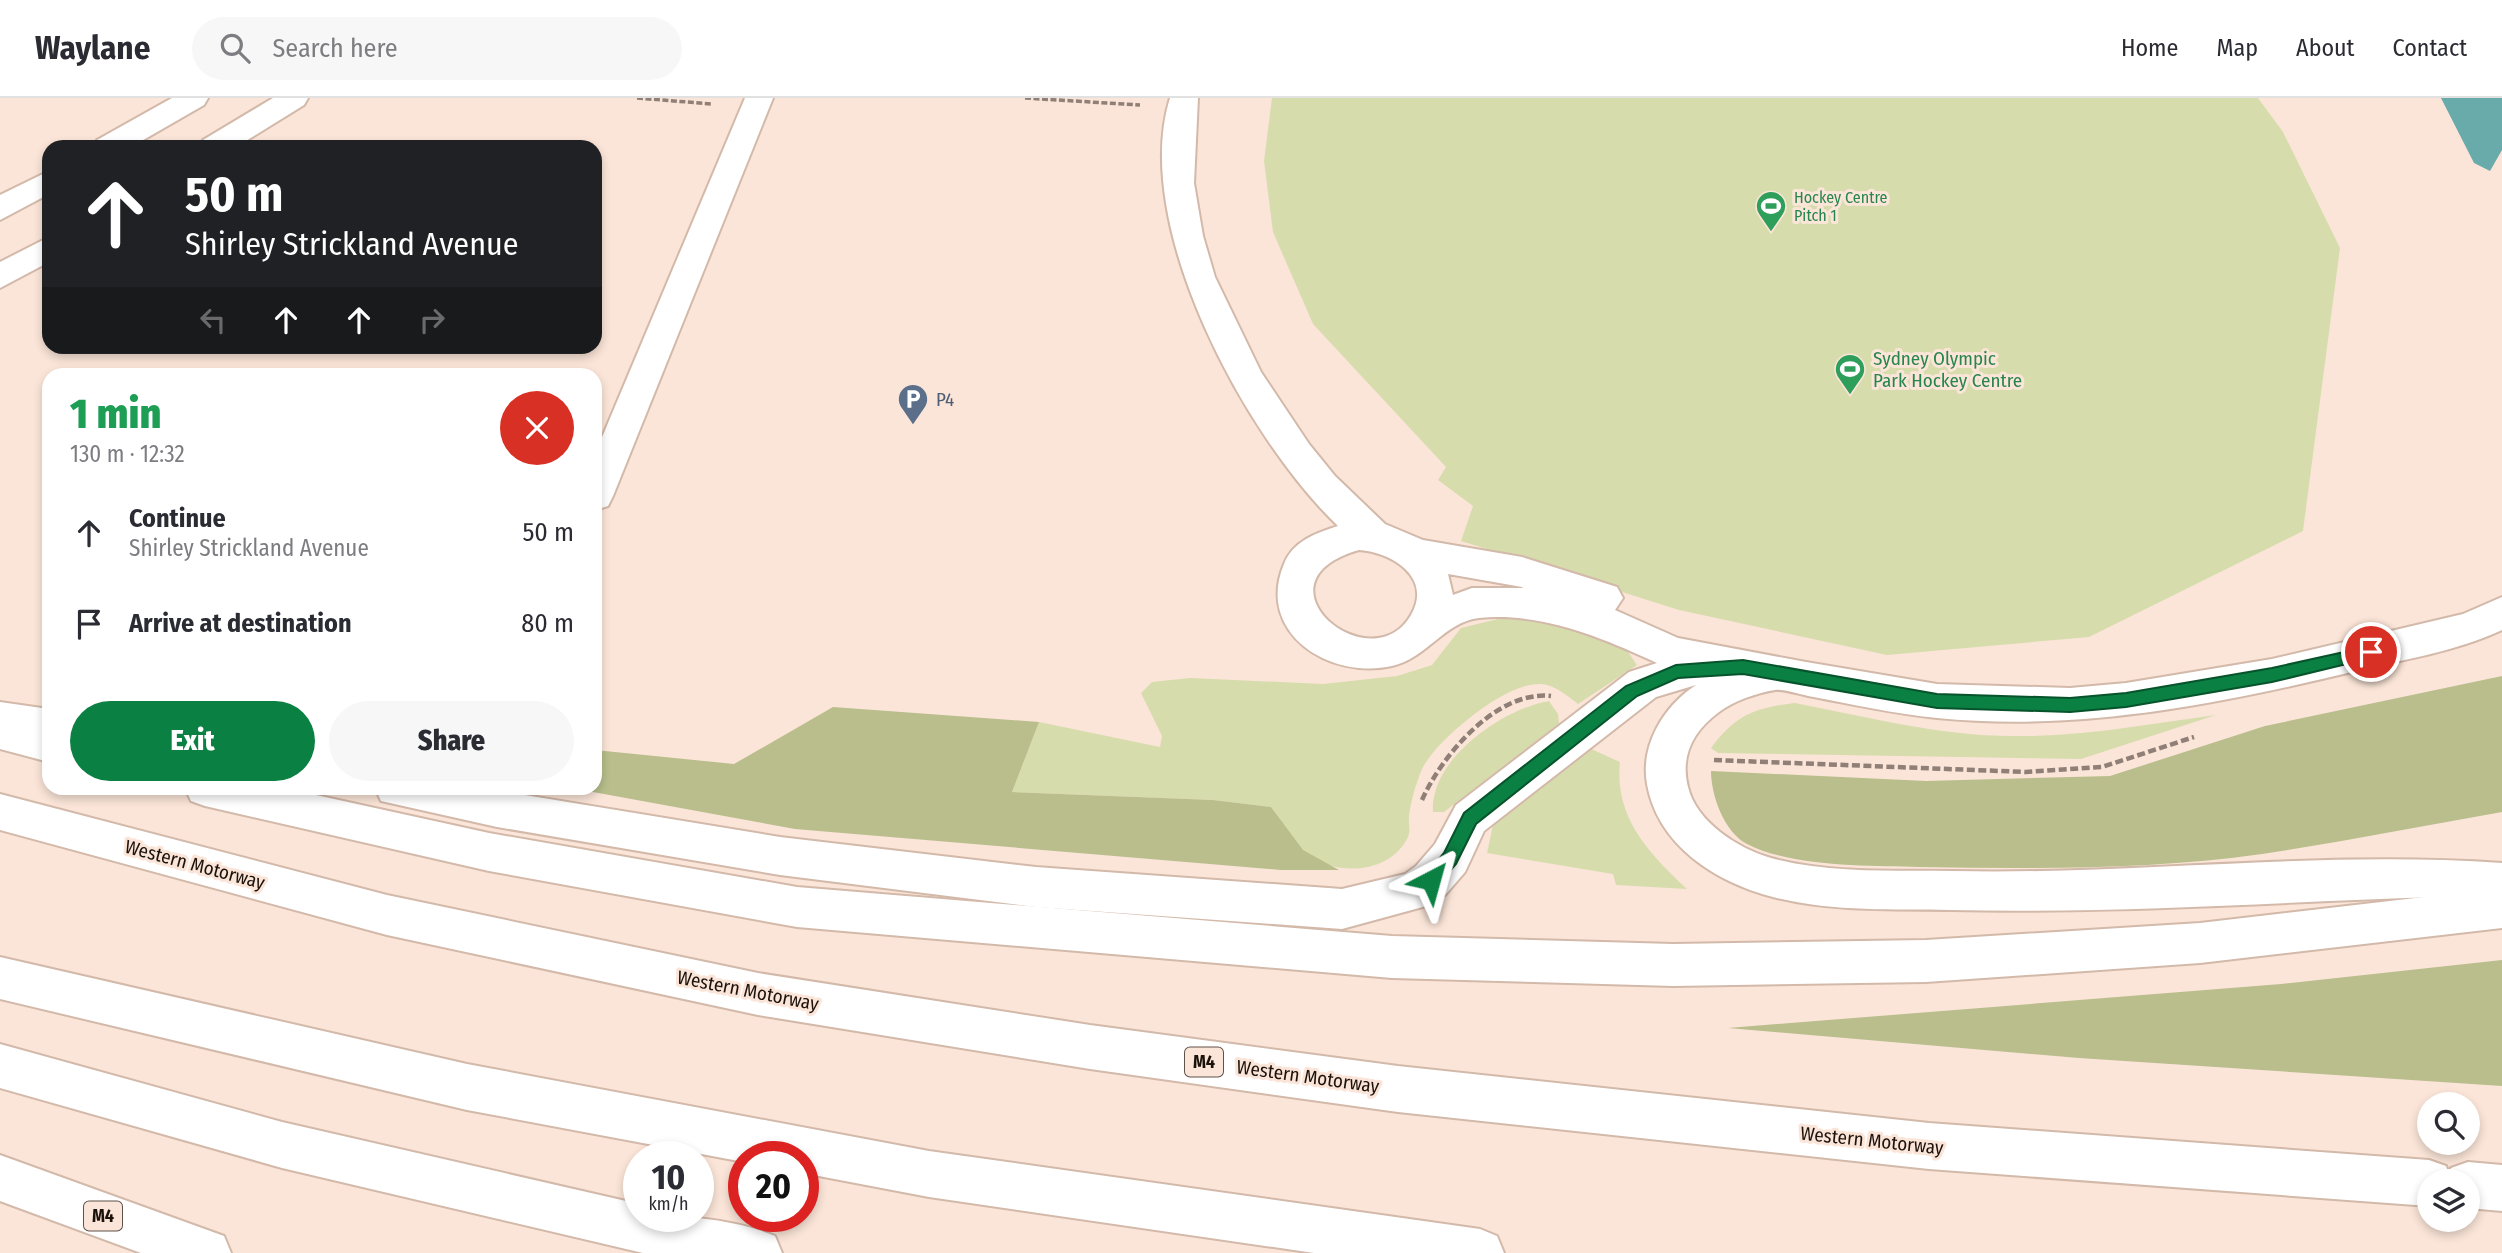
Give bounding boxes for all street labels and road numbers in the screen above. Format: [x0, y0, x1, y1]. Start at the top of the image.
street label: Western Motorway [122, 835, 268, 894]
street label: Western Motorway [675, 965, 821, 1016]
road number: M4 [1185, 1048, 1223, 1077]
street label: Western Motorway [1235, 1055, 1381, 1098]
street label: Western Motorway [1799, 1122, 1945, 1160]
road number: M4 [84, 1202, 122, 1231]

